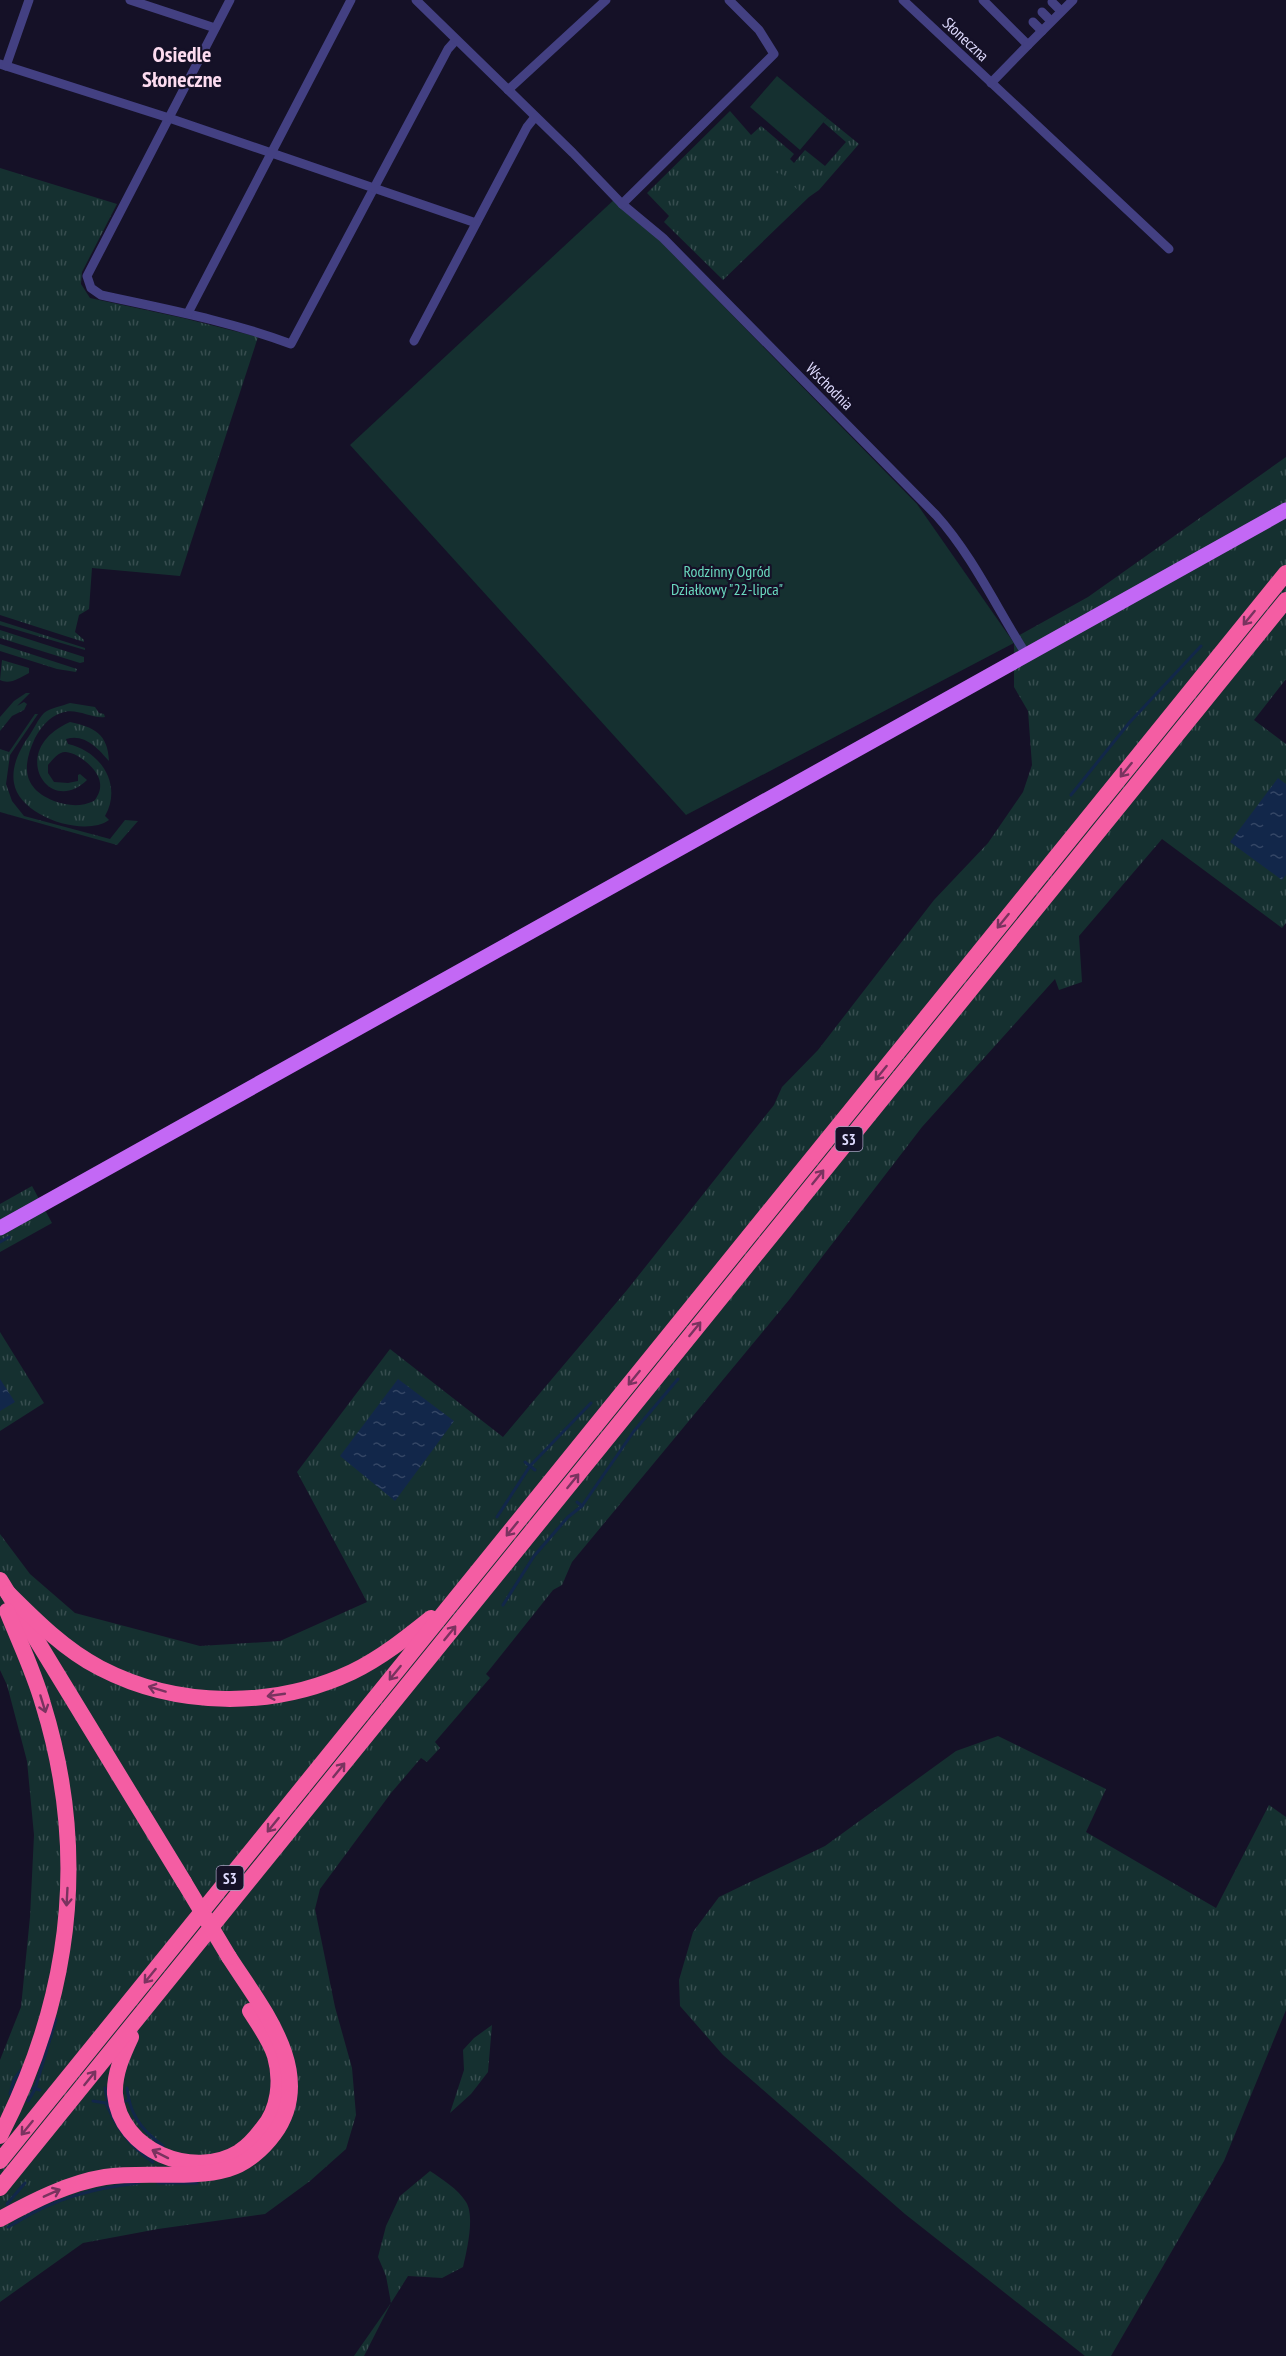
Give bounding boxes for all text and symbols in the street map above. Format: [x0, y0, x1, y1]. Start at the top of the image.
street label: Słoneczna [939, 13, 993, 65]
district label: Osiedle Słoneczne [142, 40, 222, 93]
street label: Wschodnia [802, 358, 858, 414]
park label: Rodzinny Ogród Działkowy "22-lipca" [671, 561, 783, 599]
one-way arrow [1243, 610, 1256, 626]
one-way arrow [1120, 762, 1133, 778]
one-way arrow [997, 913, 1010, 929]
one-way arrow [875, 1065, 888, 1081]
road number: S3 [836, 1127, 862, 1151]
one-way arrow [811, 1170, 824, 1186]
one-way arrow [689, 1321, 702, 1337]
one-way arrow [628, 1370, 641, 1386]
one-way arrow [566, 1473, 579, 1489]
one-way arrow [505, 1521, 518, 1537]
one-way arrow [444, 1625, 457, 1641]
one-way arrow [389, 1665, 402, 1681]
one-way arrow [148, 1683, 167, 1694]
one-way arrow [266, 1689, 286, 1700]
one-way arrow [38, 1694, 49, 1713]
one-way arrow [332, 1763, 345, 1779]
one-way arrow [266, 1817, 279, 1833]
road number: S3 [216, 1866, 244, 1890]
one-way arrow [62, 1886, 73, 1906]
one-way arrow [143, 1968, 156, 1984]
one-way arrow [83, 2070, 96, 2086]
one-way arrow [21, 2119, 34, 2135]
one-way arrow [151, 2148, 169, 2160]
one-way arrow [43, 2187, 61, 2199]

